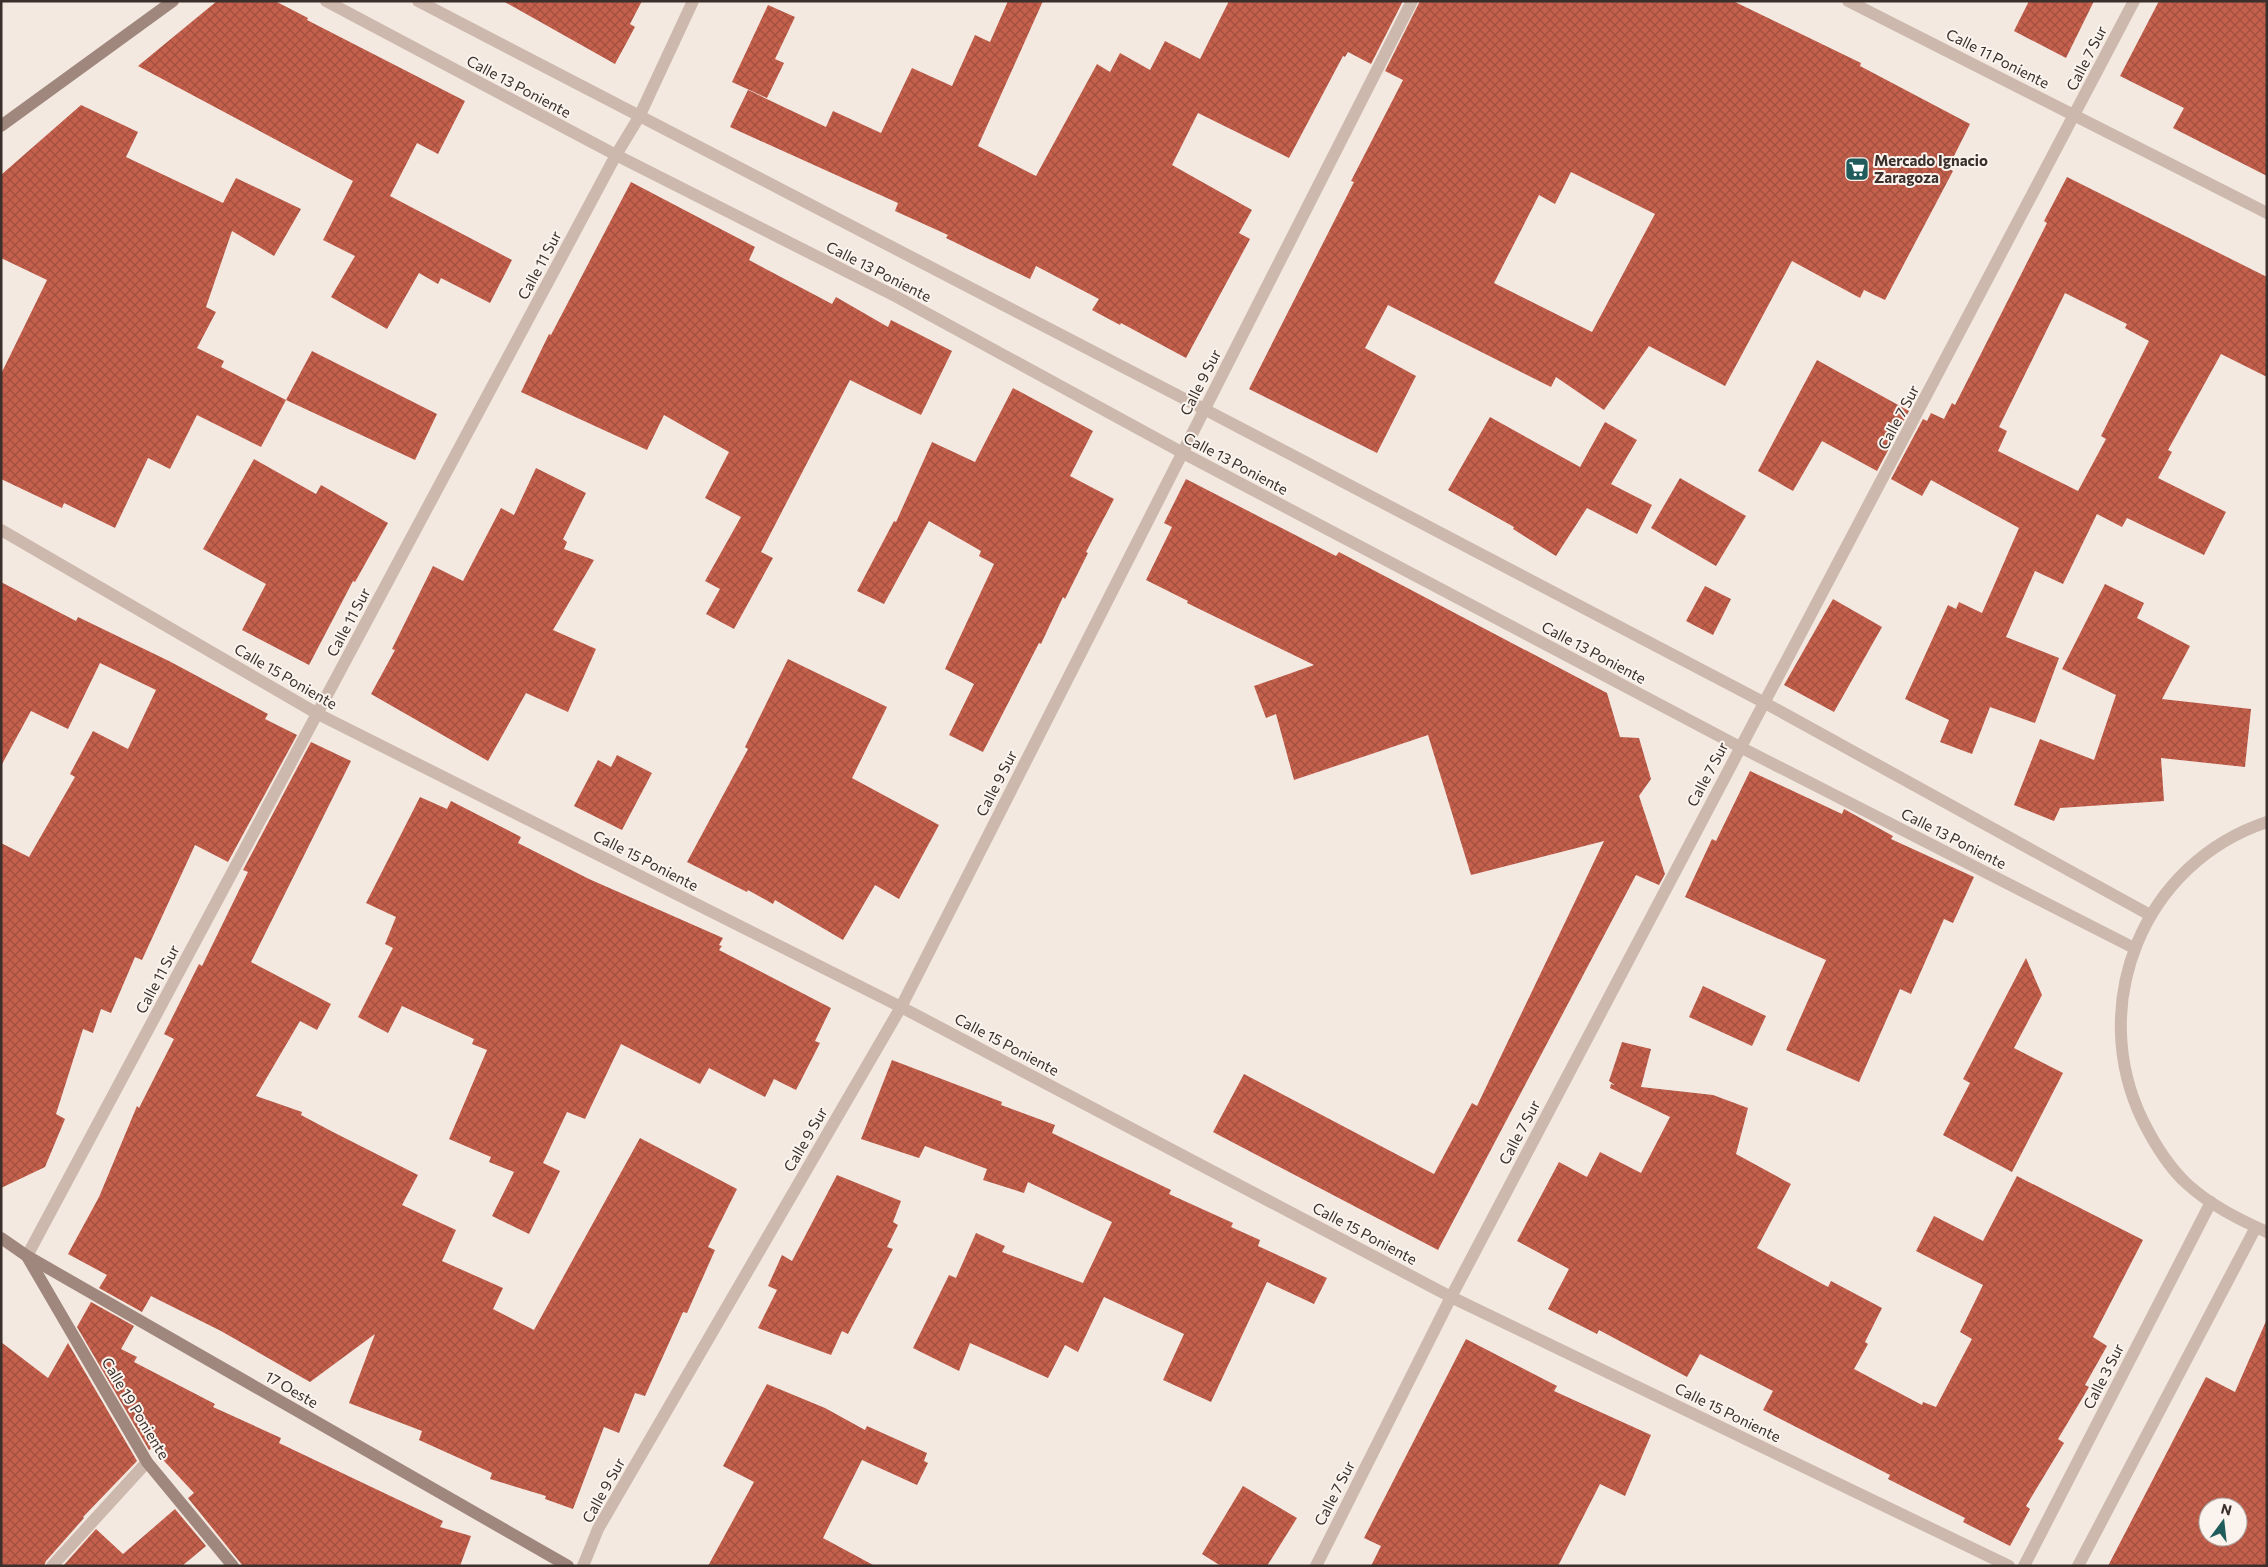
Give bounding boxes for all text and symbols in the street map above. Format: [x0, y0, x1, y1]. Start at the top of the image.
street label: Calle 7 Sur [2062, 23, 2110, 93]
street label: Calle 11 Poniente [1943, 24, 2053, 92]
street label: Calle 13 Poniente [464, 51, 574, 121]
place label: Mercado Ignacio Zaragoza [1874, 151, 1988, 186]
supermarket icon: Mercado Ignacio Zaragoza [1844, 156, 1870, 182]
street label: Calle 11 Sur [513, 227, 565, 303]
street label: Calle 13 Poniente [824, 237, 935, 305]
street label: Calle 9 Sur [1176, 346, 1224, 418]
street label: Calle 7 Sur [1874, 382, 1922, 452]
street label: Calle 13 Poniente [1181, 428, 1291, 498]
street label: Calle 11 Sur [322, 584, 374, 660]
street label: Calle 13 Poniente [1539, 617, 1649, 687]
street label: Calle 15 Poniente [232, 639, 341, 713]
street label: Calle 7 Sur [1683, 739, 1731, 809]
street label: Calle 9 Sur [972, 747, 1020, 819]
street label: Calle 13 Poniente [1899, 804, 2010, 872]
street label: Calle 15 Poniente [590, 826, 702, 894]
street label: Calle 11 Sur [131, 941, 183, 1017]
street label: Calle 15 Poniente [952, 1009, 1062, 1079]
street label: Calle 7 Sur [1495, 1097, 1543, 1167]
street label: Calle 9 Sur [779, 1103, 831, 1175]
street label: Calle 15 Poniente [1310, 1198, 1420, 1268]
street label: Calle 3 Sur [2079, 1340, 2127, 1412]
street label: Calle 19 Poniente [98, 1354, 174, 1462]
street label: 17 Oeste [262, 1367, 322, 1411]
street label: Calle 15 Poniente [1672, 1379, 1784, 1445]
street label: Calle 9 Sur [578, 1454, 628, 1526]
street label: Calle 7 Sur [1310, 1458, 1358, 1528]
north arrow [2198, 1497, 2248, 1547]
text: N [2219, 1499, 2234, 1519]

